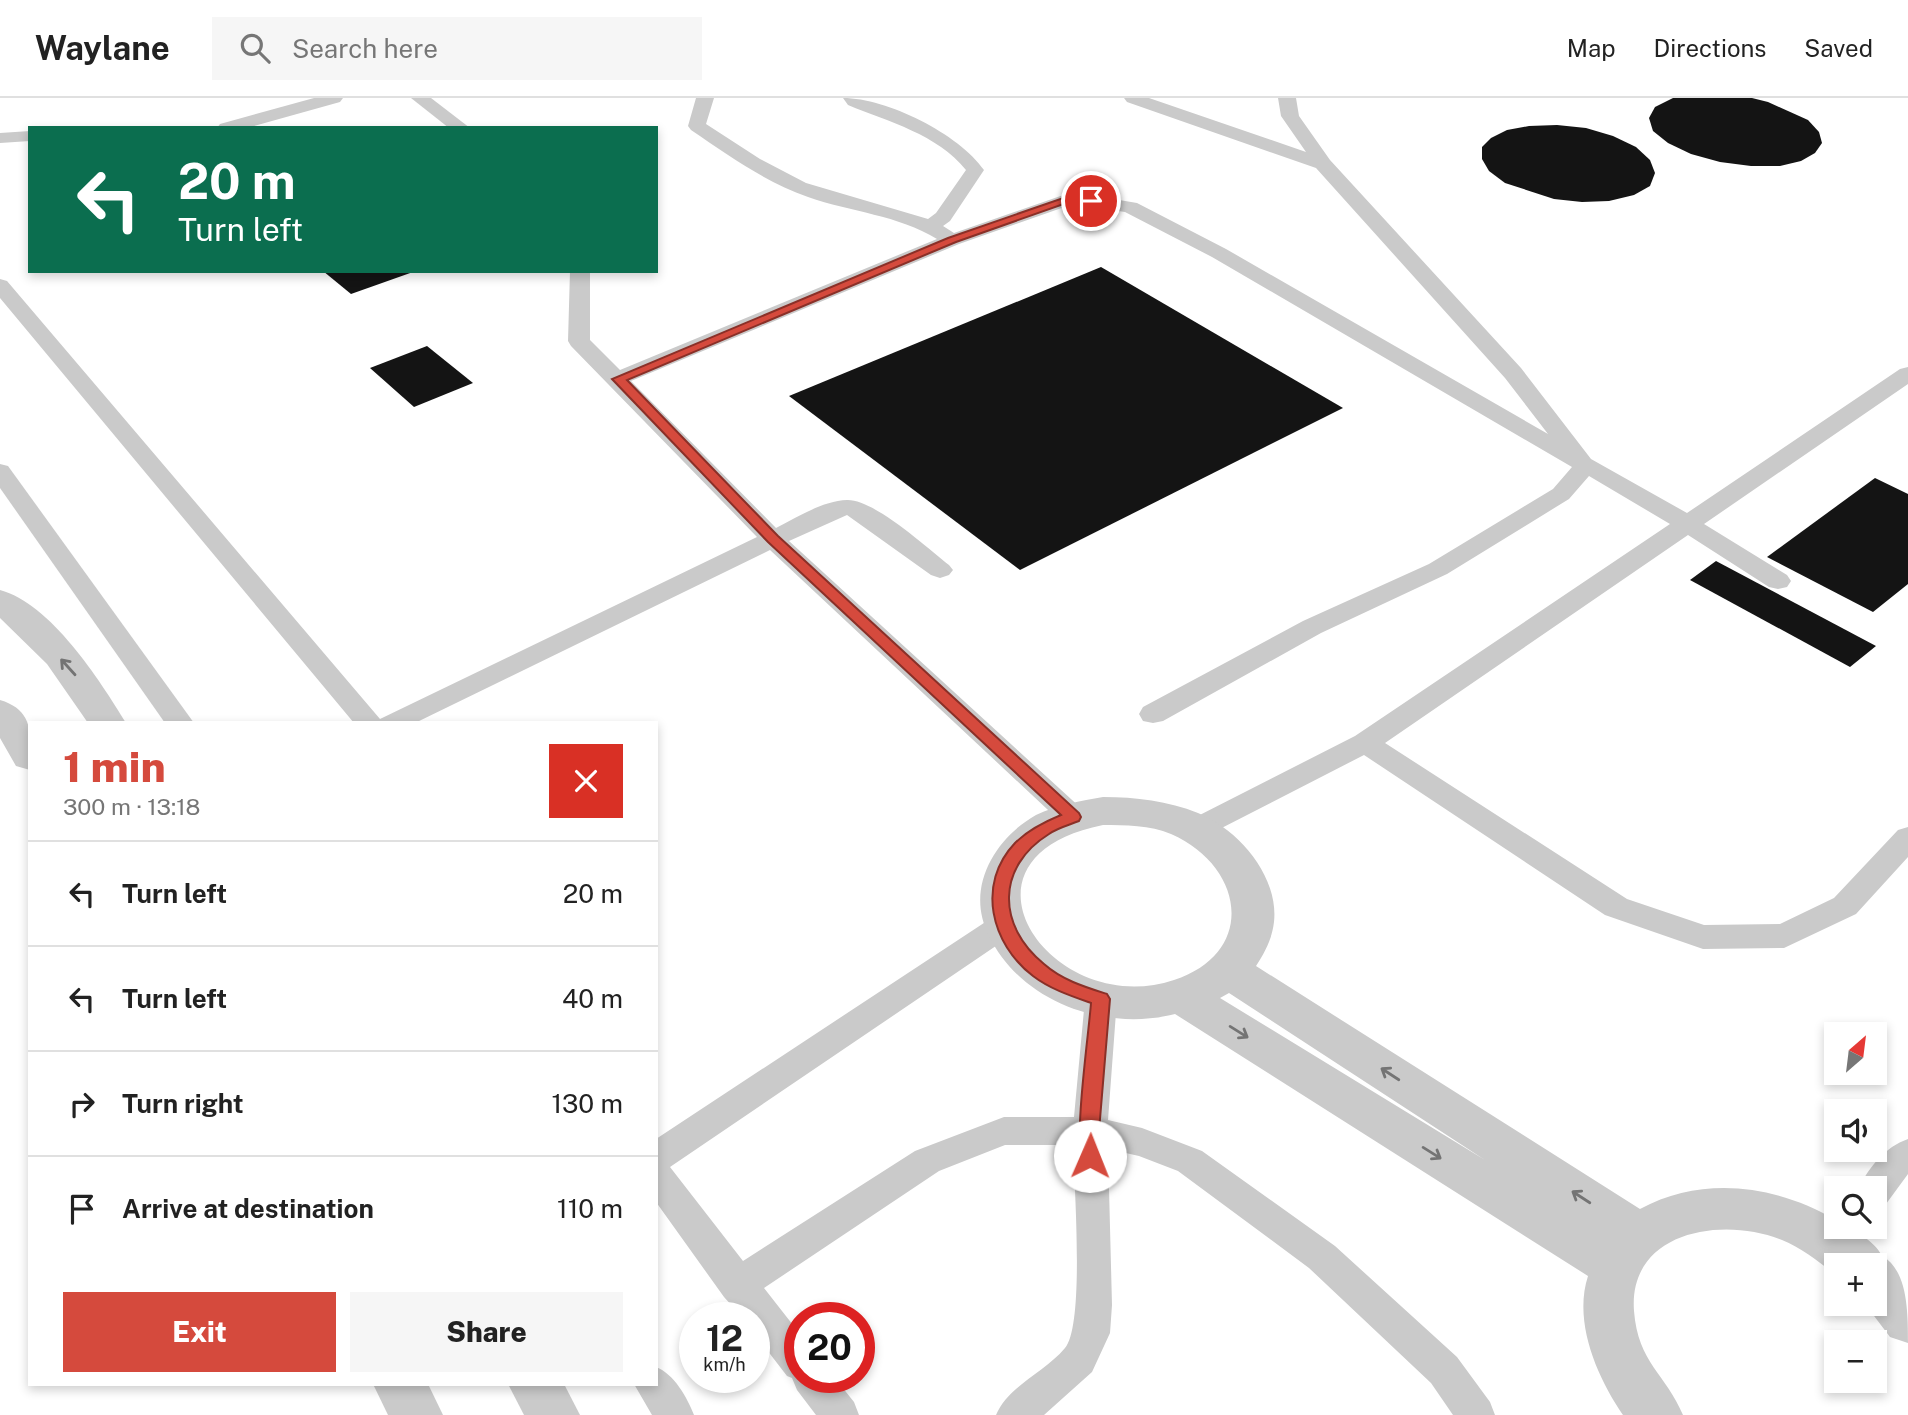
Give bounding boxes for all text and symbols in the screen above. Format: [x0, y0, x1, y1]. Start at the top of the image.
search box [212, 17, 702, 80]
text: Waylane [35, 29, 170, 67]
icon: search [236, 29, 274, 67]
text: Search here [292, 33, 438, 64]
text: Map [1567, 34, 1616, 62]
text: Directions [1654, 34, 1766, 62]
text: Saved [1804, 34, 1873, 62]
text: 20 m [178, 152, 296, 210]
icon: left [63, 154, 154, 245]
pin [1061, 171, 1121, 231]
icon: arrive [1072, 182, 1110, 220]
text: Turn left [178, 211, 303, 248]
one-way arrow [60, 658, 76, 676]
text: 1 min [63, 742, 166, 791]
button: close [549, 744, 623, 818]
text: 300 m · 13:18 [63, 793, 200, 820]
icon: left [63, 875, 101, 913]
text: Turn left [122, 878, 227, 909]
text: 20 m [563, 878, 623, 909]
icon: left [63, 980, 101, 1018]
text: Turn left [122, 983, 227, 1014]
text: 40 m [562, 983, 623, 1014]
north arrow [1824, 1022, 1886, 1085]
map controls [1824, 1022, 1887, 1393]
one-way arrow [1229, 1025, 1249, 1039]
one-way arrow [1381, 1067, 1400, 1082]
icon: right [63, 1085, 101, 1123]
text: Turn right [122, 1088, 244, 1119]
text: 130 m [551, 1088, 623, 1119]
button: sound [1824, 1099, 1887, 1162]
position arrow [1053, 1119, 1127, 1193]
one-way arrow [1422, 1146, 1442, 1160]
button: search [1824, 1176, 1887, 1239]
icon: arrive [63, 1190, 101, 1228]
one-way arrow [1572, 1190, 1592, 1204]
text: Arrive at destination [122, 1193, 374, 1224]
text: 110 m [557, 1193, 623, 1224]
button: + [1824, 1253, 1887, 1316]
button: Exit [63, 1292, 336, 1372]
button: Share [350, 1292, 623, 1372]
speed limit sign: 20 [784, 1302, 875, 1393]
text: 12 [706, 1318, 743, 1359]
button: − [1824, 1330, 1887, 1393]
text: km/h [703, 1354, 746, 1375]

